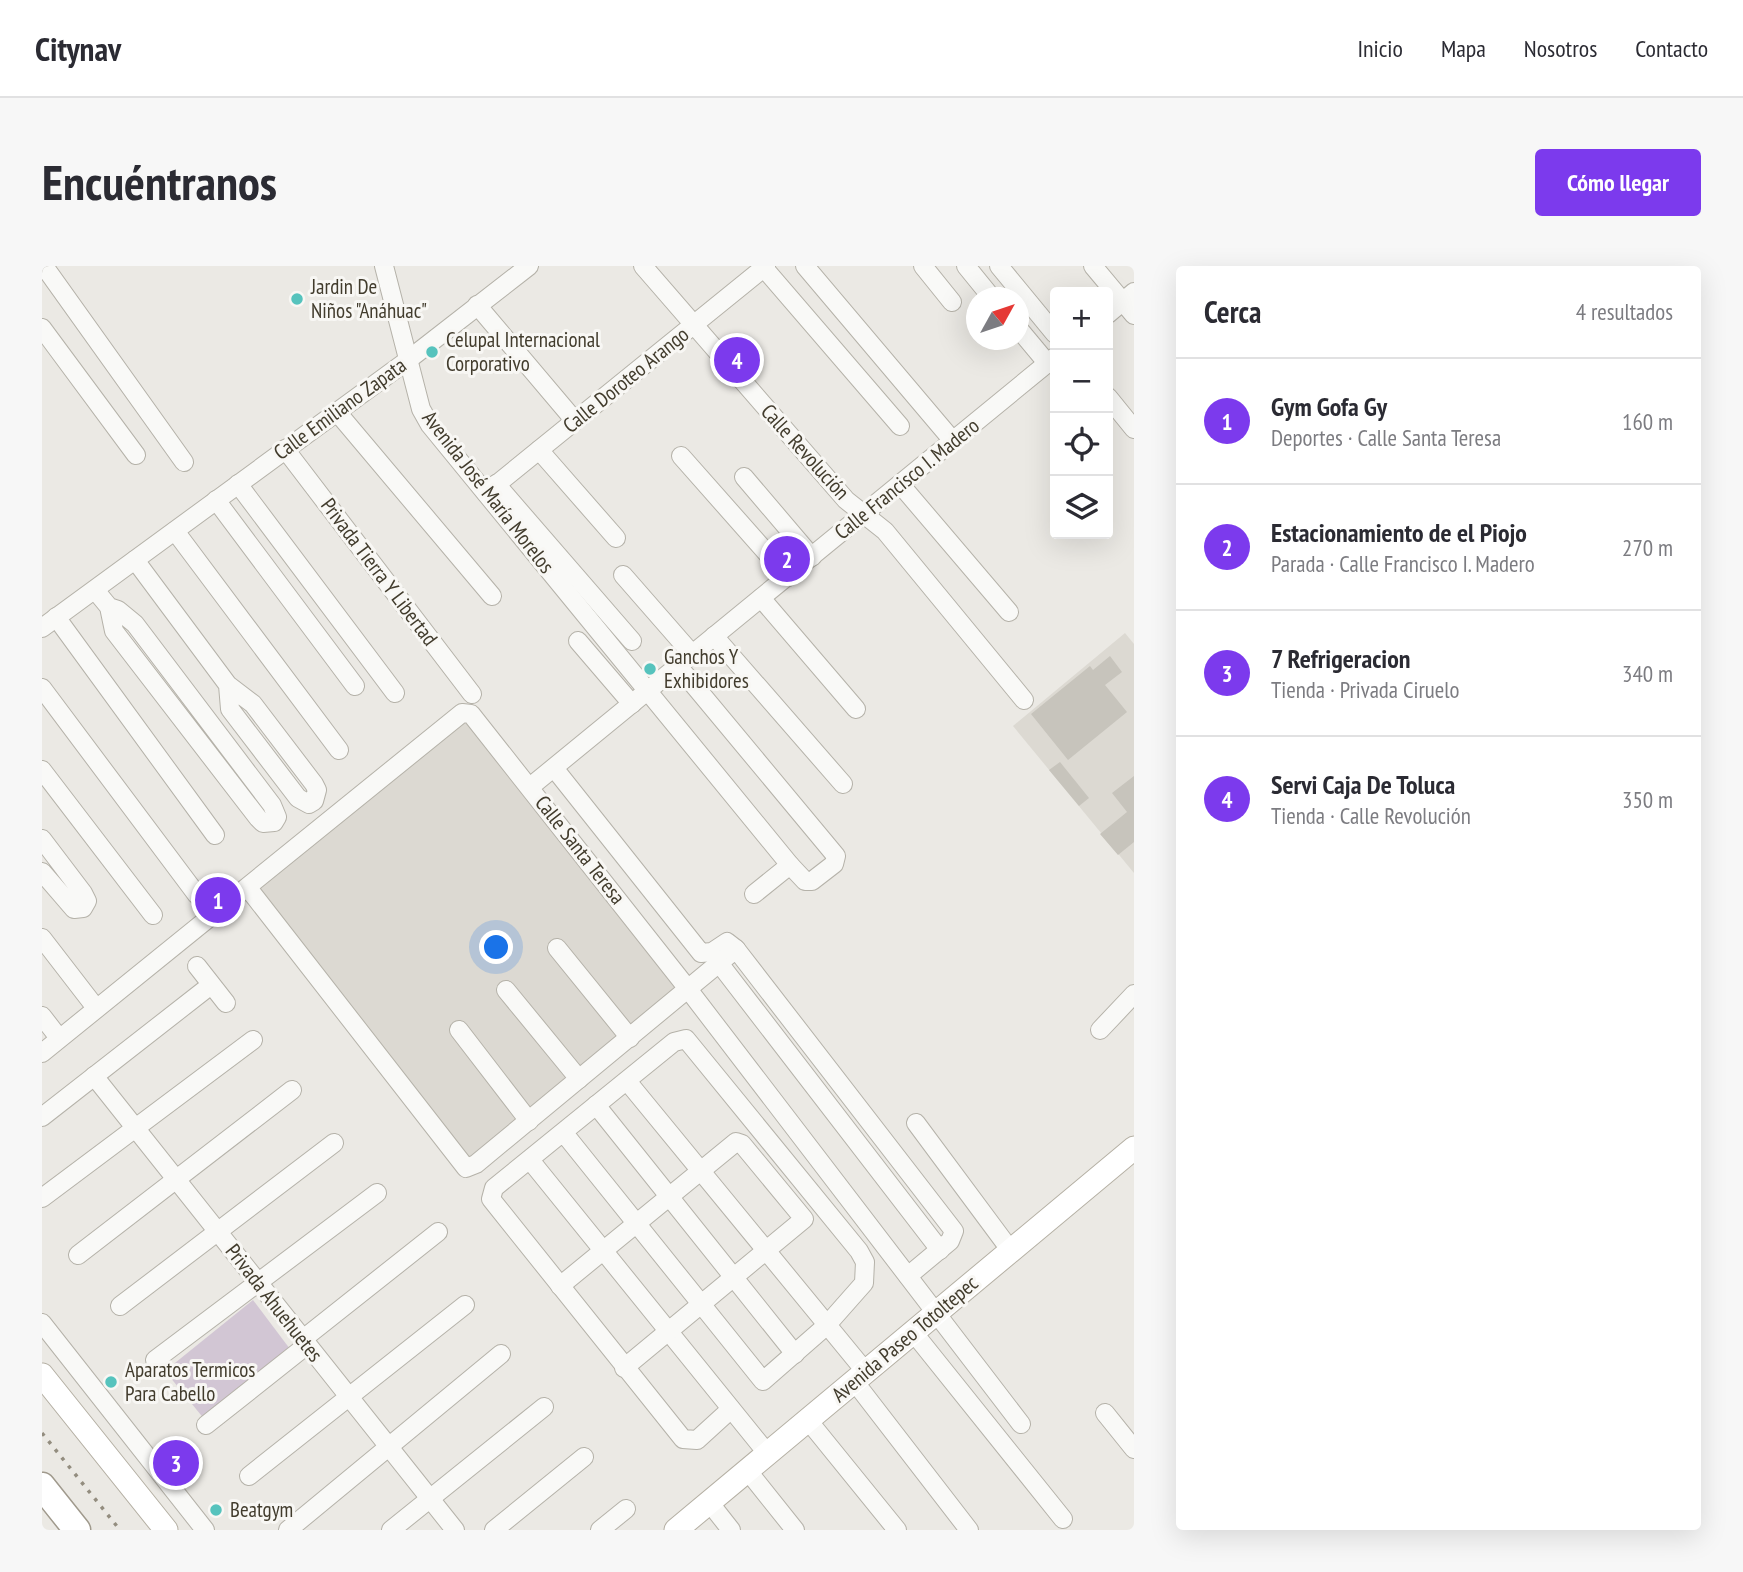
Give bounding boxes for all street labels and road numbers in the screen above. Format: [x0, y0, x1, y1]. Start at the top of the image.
street label: Calle Doroteo Arango [557, 321, 694, 439]
street label: Calle Emiliano Zapata [268, 351, 411, 466]
street label: Calle Revolución [755, 398, 855, 505]
street label: Avenida José María Morelos [416, 405, 560, 578]
street label: Calle Francisco I. Madero [829, 412, 985, 545]
street label: Privada Tierra Y Libertad [315, 493, 444, 651]
street label: Calle Santa Teresa [529, 790, 631, 910]
street label: Privada Ahuehuetes [220, 1238, 329, 1367]
street label: Avenida Paseo Totoltepec [826, 1269, 984, 1408]

